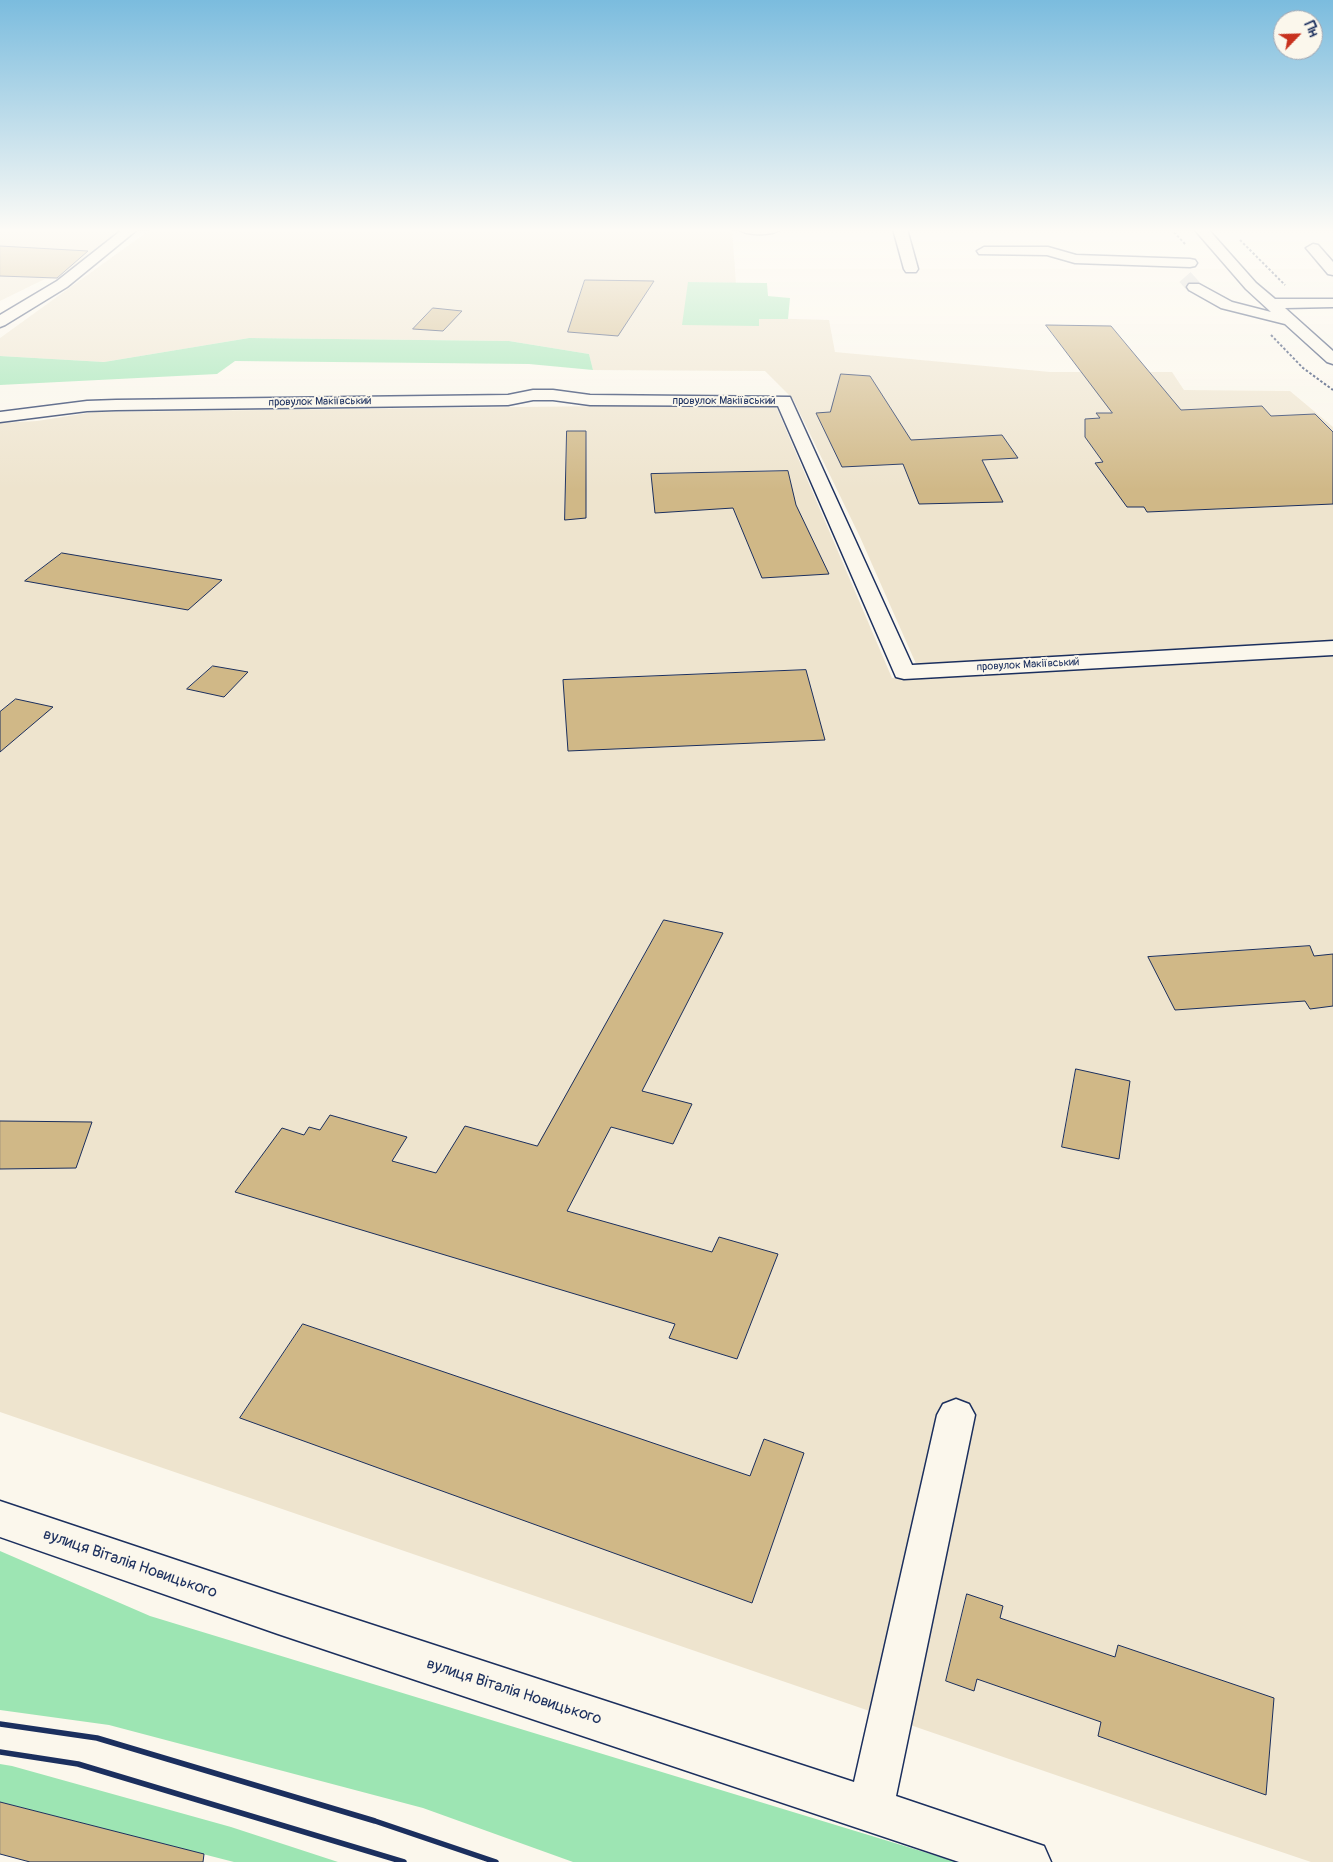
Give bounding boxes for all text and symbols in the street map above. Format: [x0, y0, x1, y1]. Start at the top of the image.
north arrow [1273, 10, 1323, 60]
text: Пн [1300, 19, 1322, 40]
street label: провулок Макіївський [673, 394, 775, 408]
street label: провулок Макіївський [268, 395, 372, 409]
street label: провулок Макіївський [976, 656, 1080, 674]
street label: вулиця Віталія Новицького [40, 1525, 220, 1603]
street label: вулиця Віталія Новицького [424, 1655, 604, 1729]

